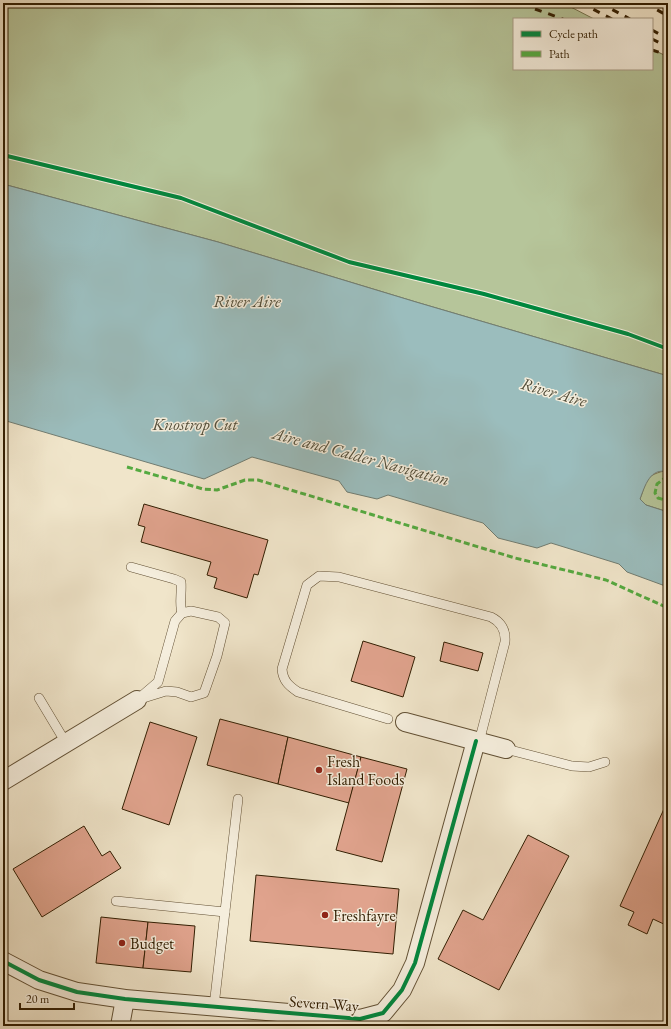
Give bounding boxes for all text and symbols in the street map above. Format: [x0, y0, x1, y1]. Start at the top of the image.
legend [513, 18, 653, 70]
text: Cycle path [549, 26, 598, 42]
text: Path [549, 46, 570, 62]
water label: River Aire [213, 290, 281, 312]
water label: River Aire [519, 372, 590, 412]
water label: Knostrop Cut [151, 413, 239, 435]
water label: Aire and Calder Navigation [268, 421, 452, 490]
place label: Fresh Island Foods [327, 751, 404, 790]
marker: Fresh Island Foods [314, 765, 324, 775]
place label: Freshfayre [333, 905, 396, 926]
marker: Freshfayre [320, 910, 330, 920]
place label: Budget [130, 933, 174, 954]
marker: Budget [117, 938, 127, 948]
scale bar [20, 985, 74, 1011]
text: 20 m [26, 991, 50, 1007]
street label: Severn Way [288, 991, 361, 1016]

